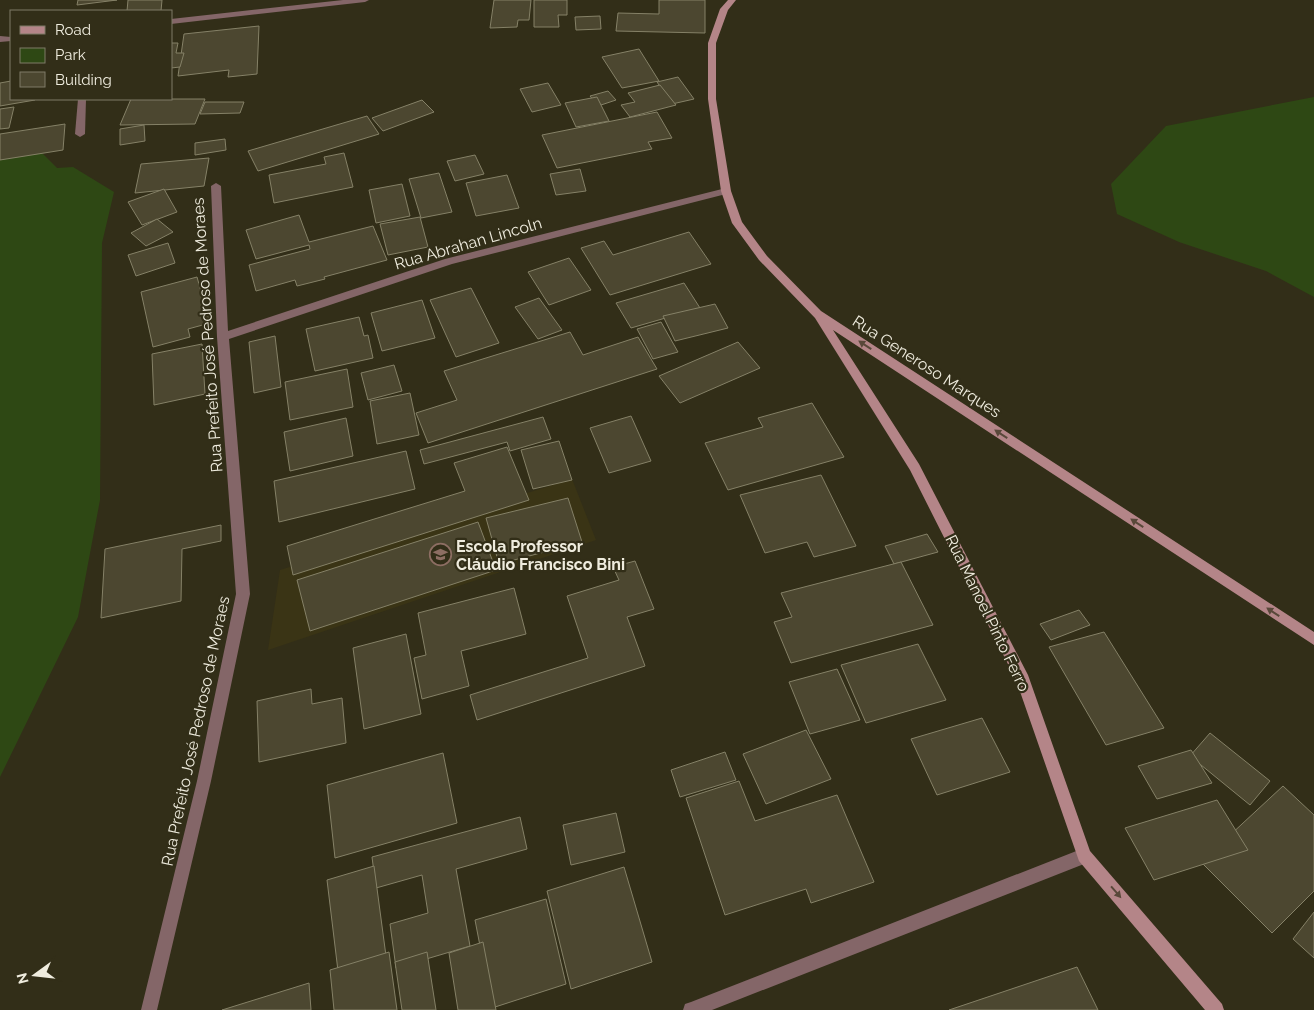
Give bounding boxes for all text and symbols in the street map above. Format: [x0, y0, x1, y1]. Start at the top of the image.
legend [10, 10, 172, 100]
text: Road [55, 21, 91, 39]
text: Park [55, 46, 86, 64]
text: Building [55, 71, 112, 89]
street label: Rua Prefeito José Pedroso de Moraes [188, 197, 227, 473]
street label: Rua Abrahan Lincoln [392, 213, 544, 274]
street label: Rua Generoso Marques [849, 311, 1005, 422]
one-way arrow [859, 340, 872, 350]
one-way arrow [995, 429, 1008, 439]
one-way arrow [1131, 518, 1144, 528]
street label: Rua Manoel Pinto Ferro [941, 532, 1034, 695]
place label: Escola Professor Cláudio Francisco Bini [456, 537, 625, 574]
school or university icon: Escola Professor Cláudio Francisco Bini [428, 543, 452, 567]
street label: Rua Prefeito José Pedroso de Moraes [158, 594, 233, 868]
one-way arrow [1267, 607, 1280, 617]
one-way arrow [1111, 885, 1122, 898]
north arrow [10, 950, 60, 1000]
text: N [13, 971, 32, 986]

